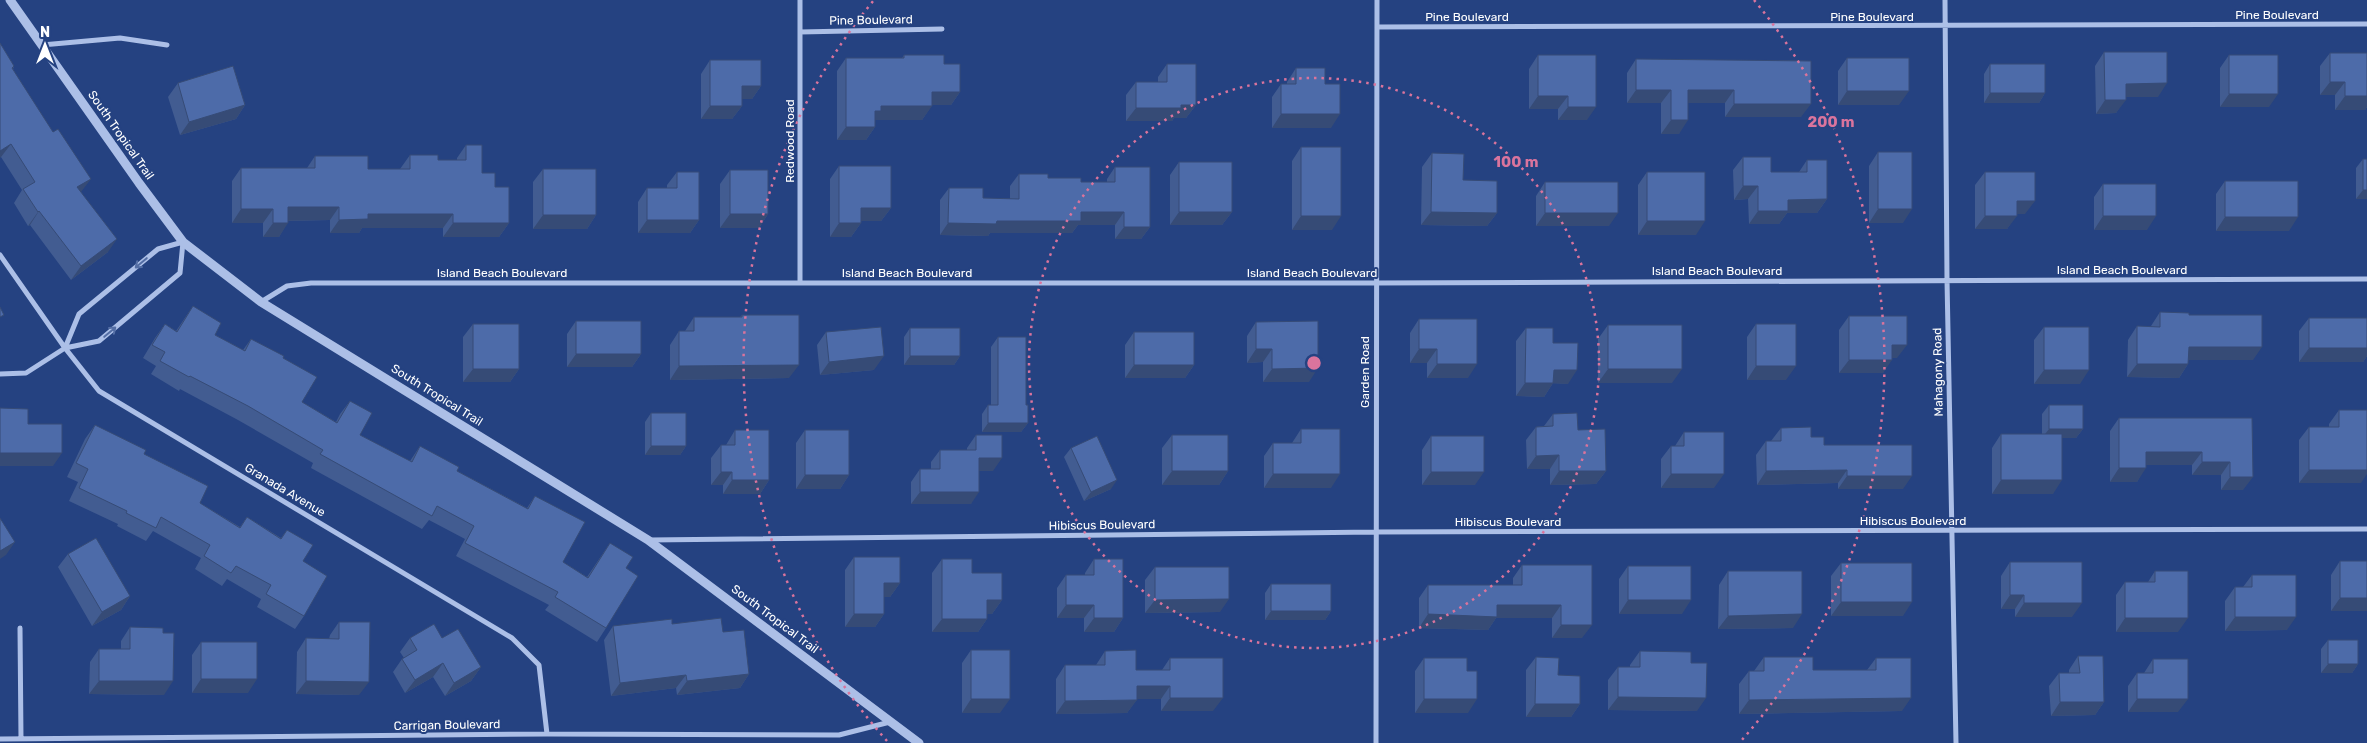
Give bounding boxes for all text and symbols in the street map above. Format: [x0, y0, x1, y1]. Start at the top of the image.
street label: Pine Boulevard [2235, 8, 2319, 22]
street label: Pine Boulevard [1425, 10, 1509, 24]
street label: Pine Boulevard [1830, 10, 1914, 24]
street label: Pine Boulevard [829, 12, 913, 28]
north arrow [20, 20, 70, 70]
text: N [40, 24, 50, 41]
street label: South Tropical Trail [85, 88, 157, 182]
street label: Redwood Road [783, 99, 797, 183]
text: 200 m [1807, 113, 1855, 131]
text: 100 m [1494, 153, 1538, 171]
one-way arrow [134, 257, 147, 269]
street label: Island Beach Boulevard [2057, 263, 2187, 277]
street label: Island Beach Boulevard [1652, 264, 1782, 278]
street label: Island Beach Boulevard [437, 266, 567, 280]
street label: Island Beach Boulevard [842, 266, 972, 280]
street label: Island Beach Boulevard [1247, 266, 1377, 280]
one-way arrow [103, 327, 116, 338]
street label: Mahagony Road [1930, 327, 1946, 417]
street label: Garden Road [1358, 336, 1372, 408]
centre of rings [1305, 354, 1323, 372]
street label: South Tropical Trail [389, 361, 485, 429]
street label: Granada Avenue [242, 460, 328, 520]
street label: Hibiscus Boulevard [1860, 514, 1966, 528]
street label: Hibiscus Boulevard [1455, 515, 1561, 529]
street label: Hibiscus Boulevard [1049, 517, 1155, 533]
street label: South Tropical Trail [729, 582, 821, 656]
street label: Carrigan Boulevard [393, 717, 501, 733]

